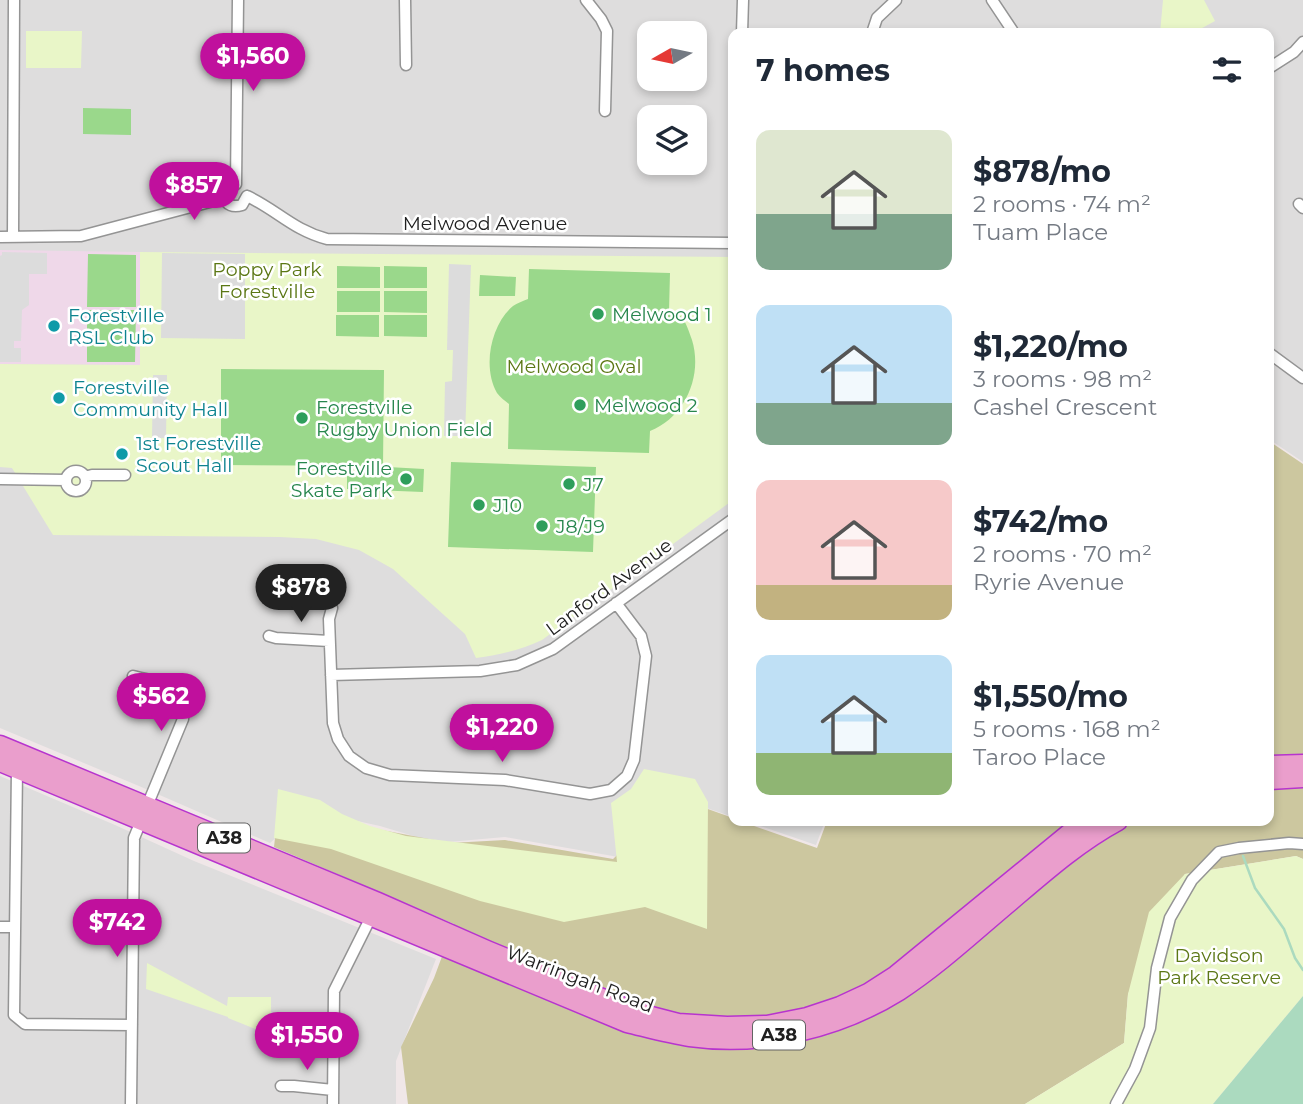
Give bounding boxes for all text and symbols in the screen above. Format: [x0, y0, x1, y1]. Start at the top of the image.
north arrow [637, 21, 707, 91]
map controls [637, 21, 707, 175]
pin: $1,560 [196, 34, 310, 93]
text: $1,560 [216, 42, 290, 70]
icon: filters [1208, 51, 1246, 89]
text: 7 homes [756, 52, 890, 89]
button: layers [637, 105, 707, 175]
text: $878/mo [973, 153, 1111, 190]
icon: home [812, 158, 896, 242]
pin: $857 [153, 162, 235, 222]
text: $857 [165, 171, 223, 199]
text: 2 rooms · 74 m² [973, 190, 1151, 218]
street label: Melwood Avenue [403, 212, 567, 235]
text: Tuam Place [973, 218, 1108, 246]
park label: Poppy Park Forestville [212, 258, 322, 303]
place label: Melwood 1 [612, 303, 712, 326]
place label: Forestville RSL Club [68, 304, 164, 349]
marker: Melwood 1 [590, 306, 606, 322]
marker: Forestville RSL Club [46, 318, 62, 334]
text: $1,220/mo [973, 328, 1128, 365]
icon: home [812, 333, 896, 417]
park label: Melwood Oval [506, 355, 642, 378]
text: 3 rooms · 98 m² [973, 365, 1152, 393]
place label: Forestville Community Hall [73, 376, 228, 421]
marker: Forestville Community Hall [51, 390, 67, 406]
text: Cashel Crescent [973, 393, 1157, 421]
place label: Melwood 2 [594, 394, 698, 417]
place label: Forestville Rugby Union Field [316, 396, 493, 441]
marker: Melwood 2 [572, 397, 588, 413]
marker: Forestville Rugby Union Field [294, 410, 310, 426]
place label: 1st Forestville Scout Hall [136, 432, 261, 477]
marker: 1st Forestville Scout Hall [114, 446, 130, 462]
place label: Forestville Skate Park [291, 457, 393, 502]
marker: Forestville Skate Park [398, 471, 414, 487]
place label: J7 [582, 473, 604, 496]
marker: J7 [561, 476, 577, 492]
place label: J10 [492, 494, 522, 517]
marker: J10 [471, 497, 487, 513]
text: $742/mo [973, 503, 1108, 540]
icon: home [812, 508, 896, 592]
place label: J8/J9 [555, 515, 605, 538]
marker: J8/J9 [534, 518, 550, 534]
street label: Lanford Avenue [541, 534, 677, 640]
text: 2 rooms · 70 m² [973, 540, 1152, 568]
pin: $878 [260, 564, 342, 624]
text: Ryrie Avenue [973, 568, 1124, 596]
text: $878 [272, 573, 330, 601]
pin: $562 [120, 674, 202, 733]
text: $1,550/mo [973, 678, 1128, 715]
text: $562 [133, 682, 189, 710]
icon: home [812, 683, 896, 767]
pin: $1,220 [445, 704, 559, 764]
text: $1,220 [466, 713, 538, 741]
text: 5 rooms · 168 m² [973, 715, 1161, 743]
text: Taroo Place [973, 743, 1106, 771]
road number: A38 [198, 824, 250, 852]
pin: $742 [76, 900, 158, 959]
text: $742 [89, 908, 145, 936]
street label: Warringah Road [503, 940, 657, 1018]
park label: Davidson Park Reserve [1157, 944, 1281, 989]
pin: $1,550 [250, 1012, 364, 1072]
road number: A38 [753, 1020, 805, 1050]
text: $1,550 [271, 1021, 343, 1049]

